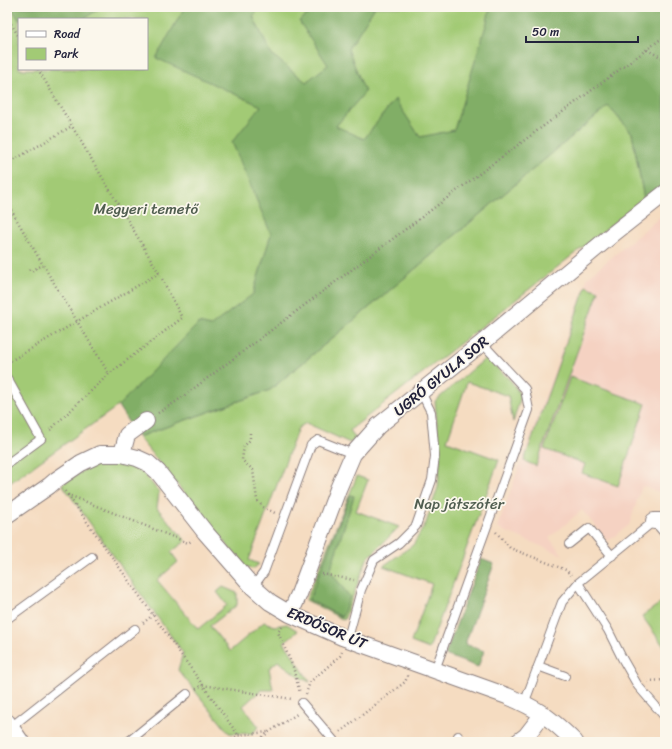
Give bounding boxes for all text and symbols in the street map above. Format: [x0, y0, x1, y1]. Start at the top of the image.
legend [18, 18, 148, 70]
scale bar [526, 18, 638, 44]
text: 50 m [532, 21, 559, 43]
text: Road [54, 23, 81, 45]
text: Park [54, 43, 79, 65]
park label: Megyeri temető [94, 196, 200, 222]
street label: UGRÓ GYULA SOR [387, 329, 495, 423]
park label: Nap játszótér [414, 491, 505, 517]
street label: ERDŐSOR ÚT [283, 599, 372, 657]

